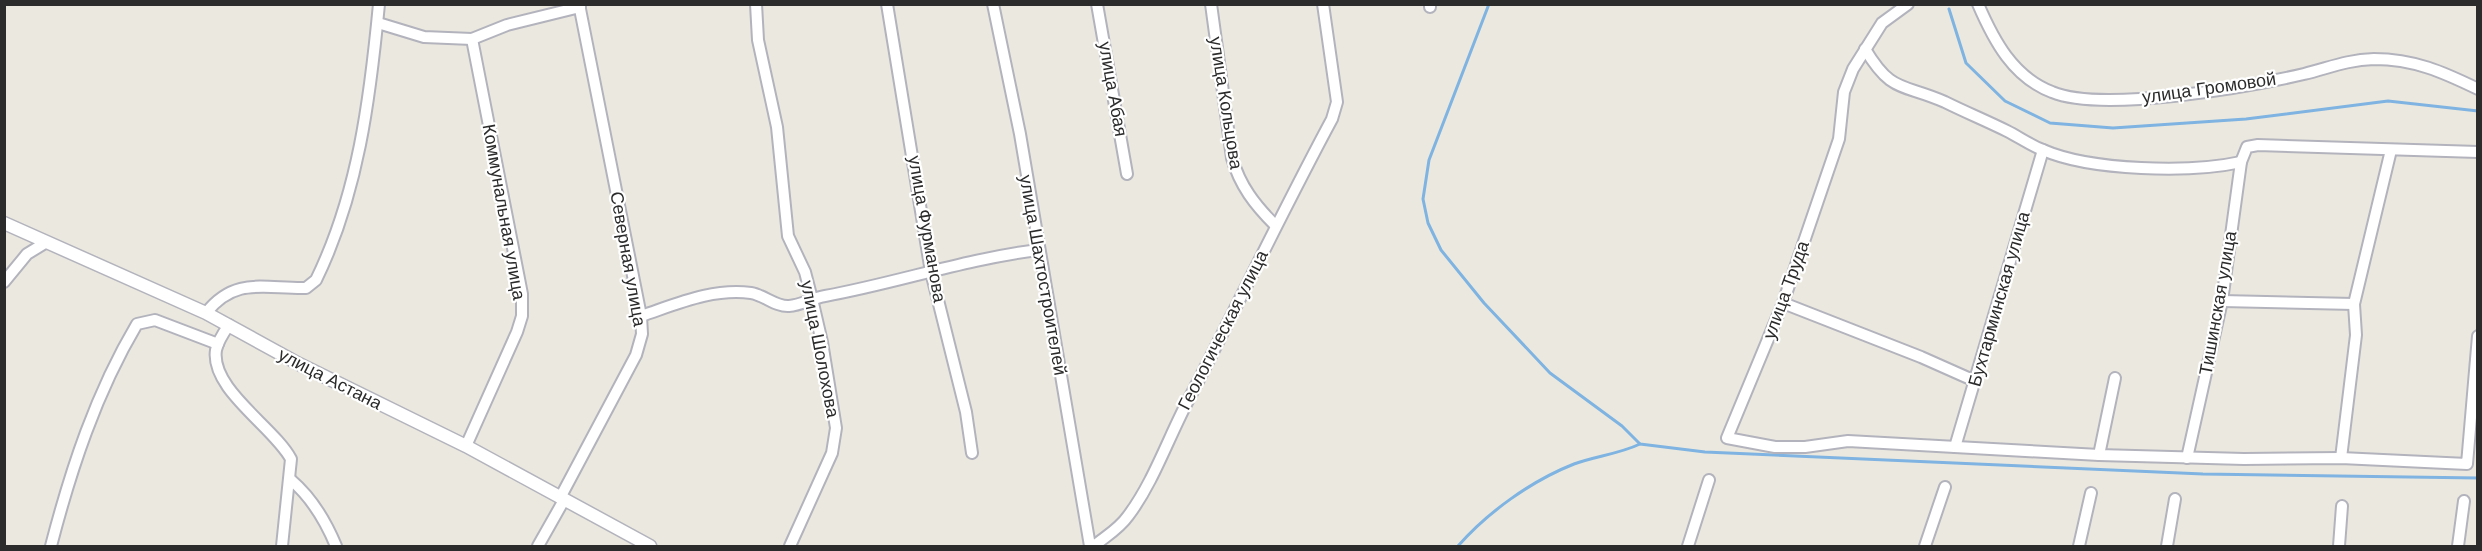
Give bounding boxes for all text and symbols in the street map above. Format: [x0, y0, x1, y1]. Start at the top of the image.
street label: улица Кольцова [1206, 35, 1247, 172]
street label: улица Абая [1095, 40, 1131, 138]
street label: улица Громовой [2141, 69, 2277, 107]
street label: Коммунальная улица [479, 122, 530, 303]
street label: улица Фурманова [904, 154, 950, 305]
street label: улица Шахтостроителей [1016, 173, 1070, 377]
street label: Северная улица [606, 190, 650, 329]
street label: Бухтарминская улица [1964, 208, 2034, 389]
street label: Тишинская улица [2195, 228, 2241, 377]
street label: улица Труда [1759, 237, 1813, 342]
street label: Геологическая улица [1174, 246, 1272, 413]
street label: улица Шолохова [797, 279, 843, 420]
street label: улица Астана [275, 344, 386, 414]

